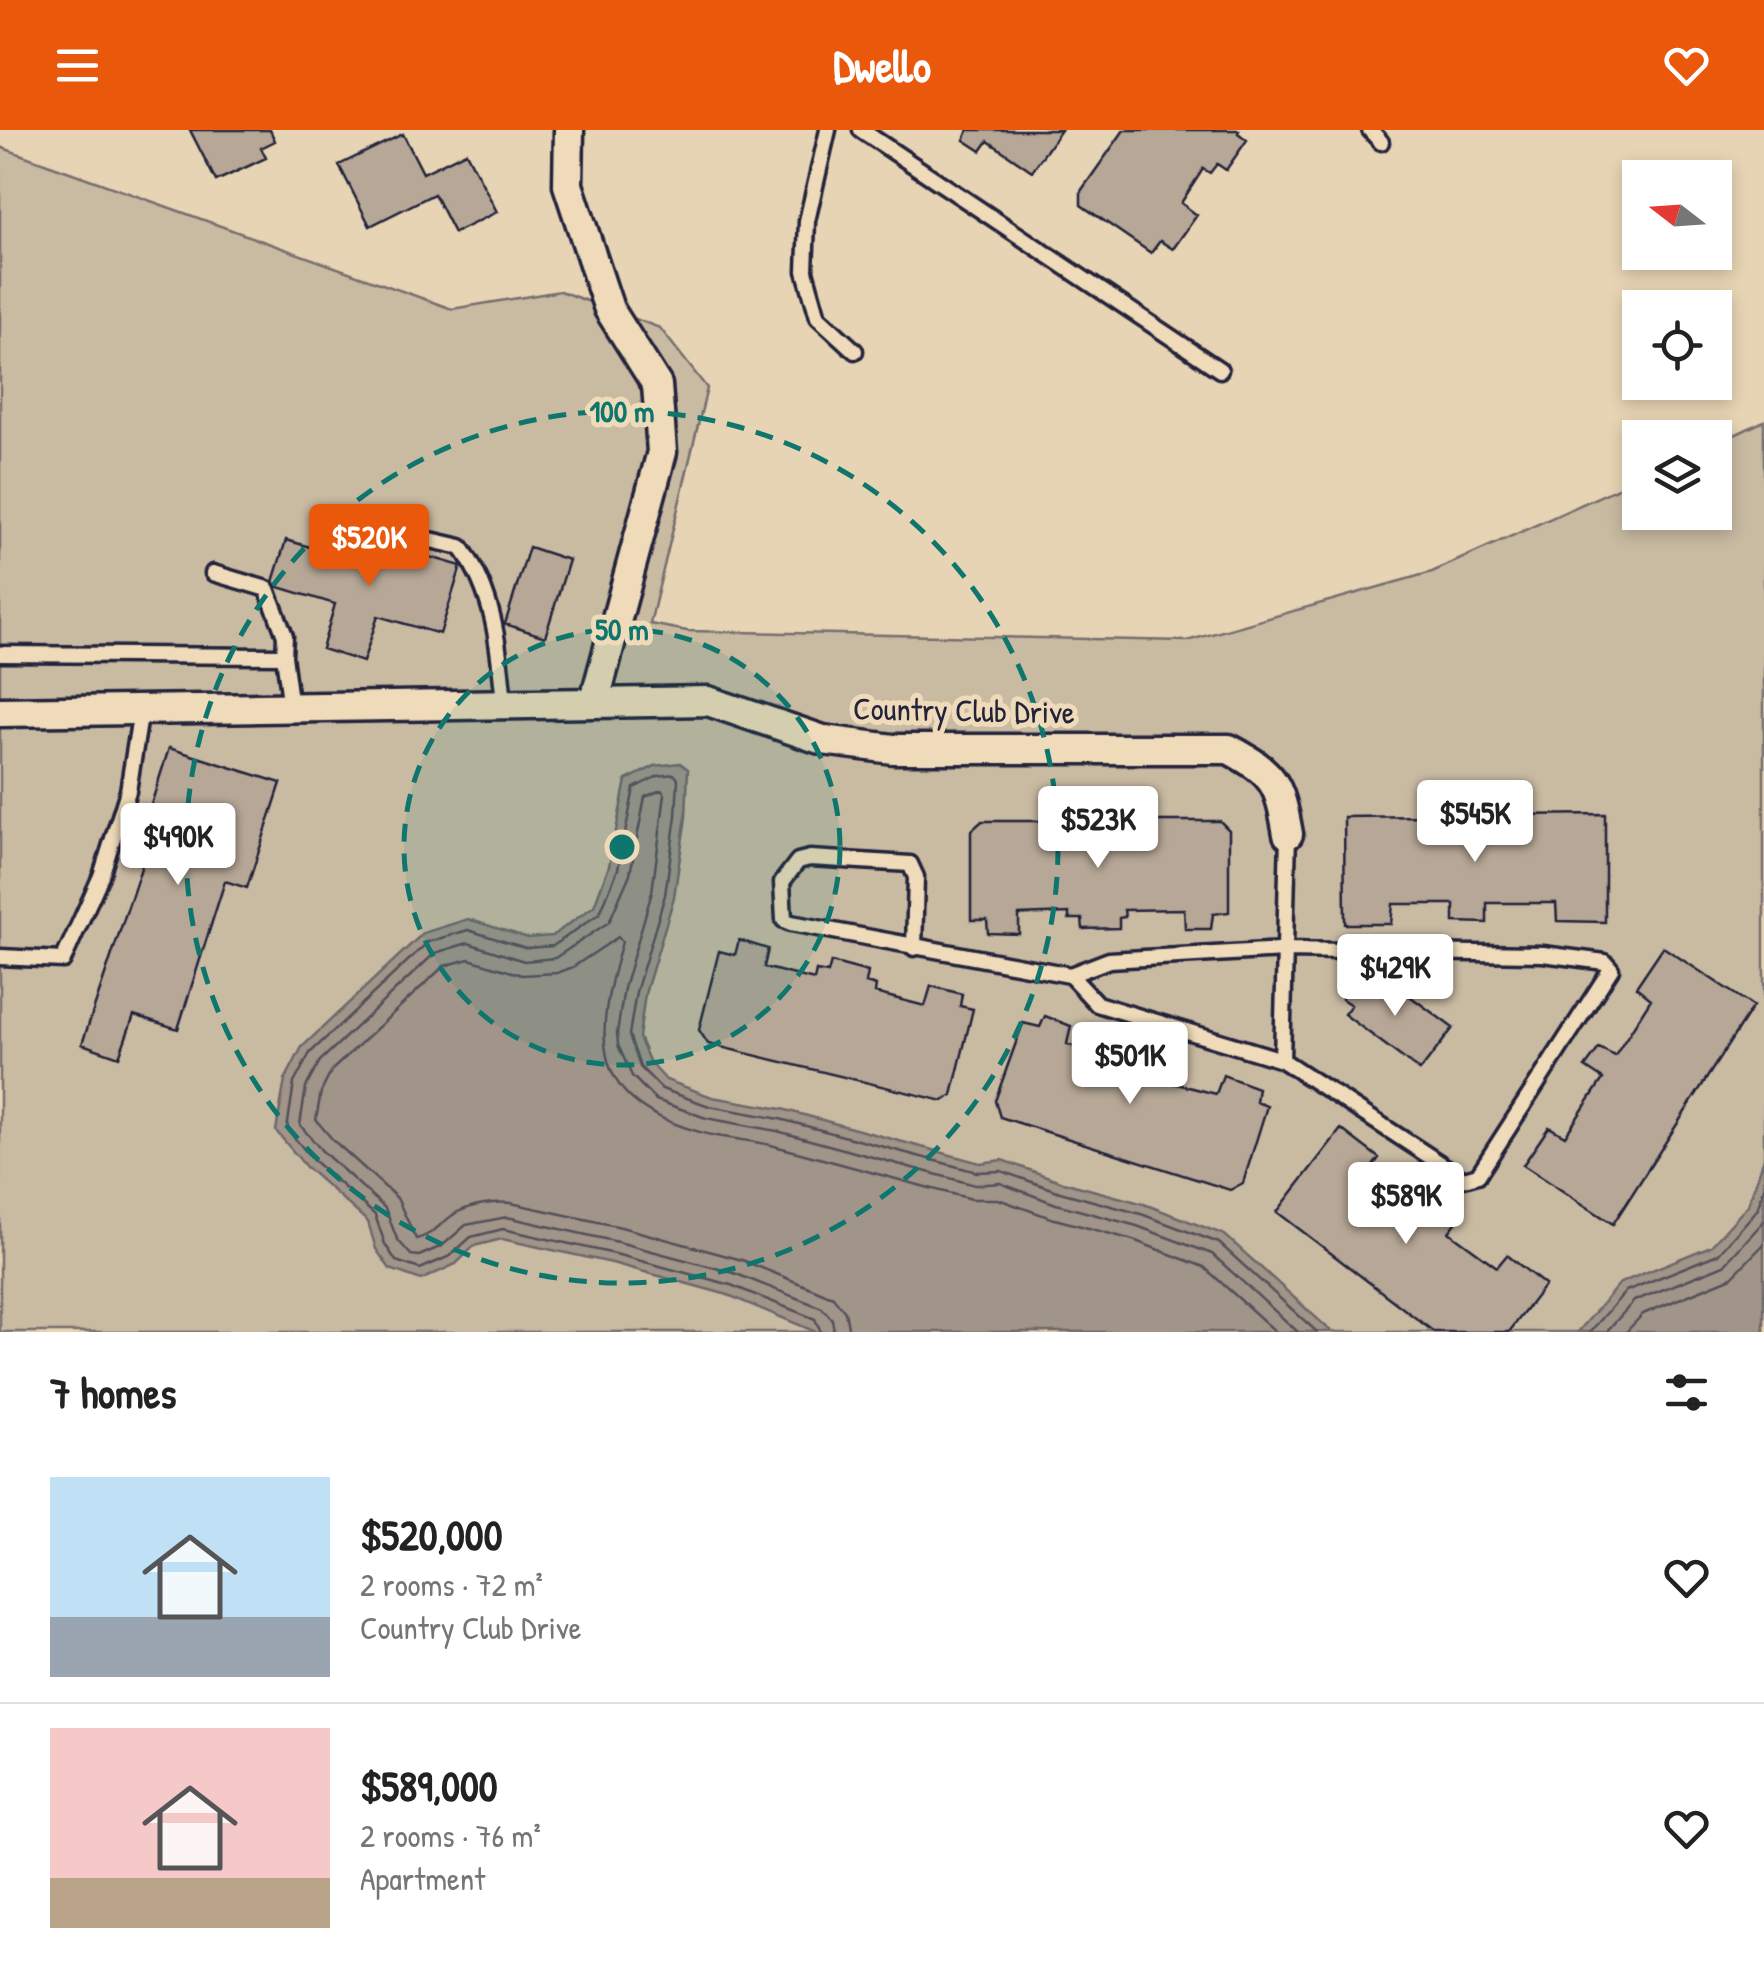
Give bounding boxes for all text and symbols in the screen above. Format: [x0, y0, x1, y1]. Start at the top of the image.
text: Dwello [833, 35, 931, 96]
icon: menu [50, 38, 105, 93]
icon: heart [1659, 38, 1714, 93]
north arrow [1622, 160, 1732, 270]
map controls [1622, 160, 1732, 530]
button: locate [1622, 290, 1732, 400]
text: 100 m [589, 391, 655, 431]
button: layers [1622, 420, 1732, 530]
pin: $520K [299, 504, 439, 589]
text: $520K [331, 515, 407, 558]
text: 50 m [595, 609, 649, 649]
street label: Country Club Drive [853, 687, 1075, 733]
pin: $545K [1405, 780, 1545, 865]
pin: $523K [1028, 786, 1168, 871]
text: $545K [1439, 791, 1511, 834]
text: $523K [1060, 797, 1136, 840]
pin: $490K [108, 803, 248, 888]
text: $490K [142, 814, 214, 857]
centre of rings [604, 829, 640, 865]
pin: $429K [1325, 934, 1465, 1019]
text: $429K [1359, 945, 1431, 988]
pin: $501K [1060, 1022, 1200, 1107]
text: $501K [1094, 1033, 1166, 1076]
pin: $589K [1336, 1162, 1476, 1247]
text: $589K [1370, 1173, 1442, 1216]
text: 7 homes [50, 1364, 176, 1421]
icon: filters [1659, 1365, 1714, 1420]
text: $520,000 [360, 1506, 502, 1563]
icon: home [130, 1517, 250, 1637]
icon: heart [1659, 1550, 1714, 1605]
text: 2 rooms · 72 m² [360, 1563, 543, 1606]
text: Country Club Drive [360, 1606, 582, 1649]
text: $589,000 [360, 1757, 498, 1814]
icon: home [130, 1768, 250, 1888]
icon: heart [1659, 1801, 1714, 1856]
text: 2 rooms · 76 m² [360, 1814, 541, 1857]
text: Apartment [360, 1857, 485, 1900]

